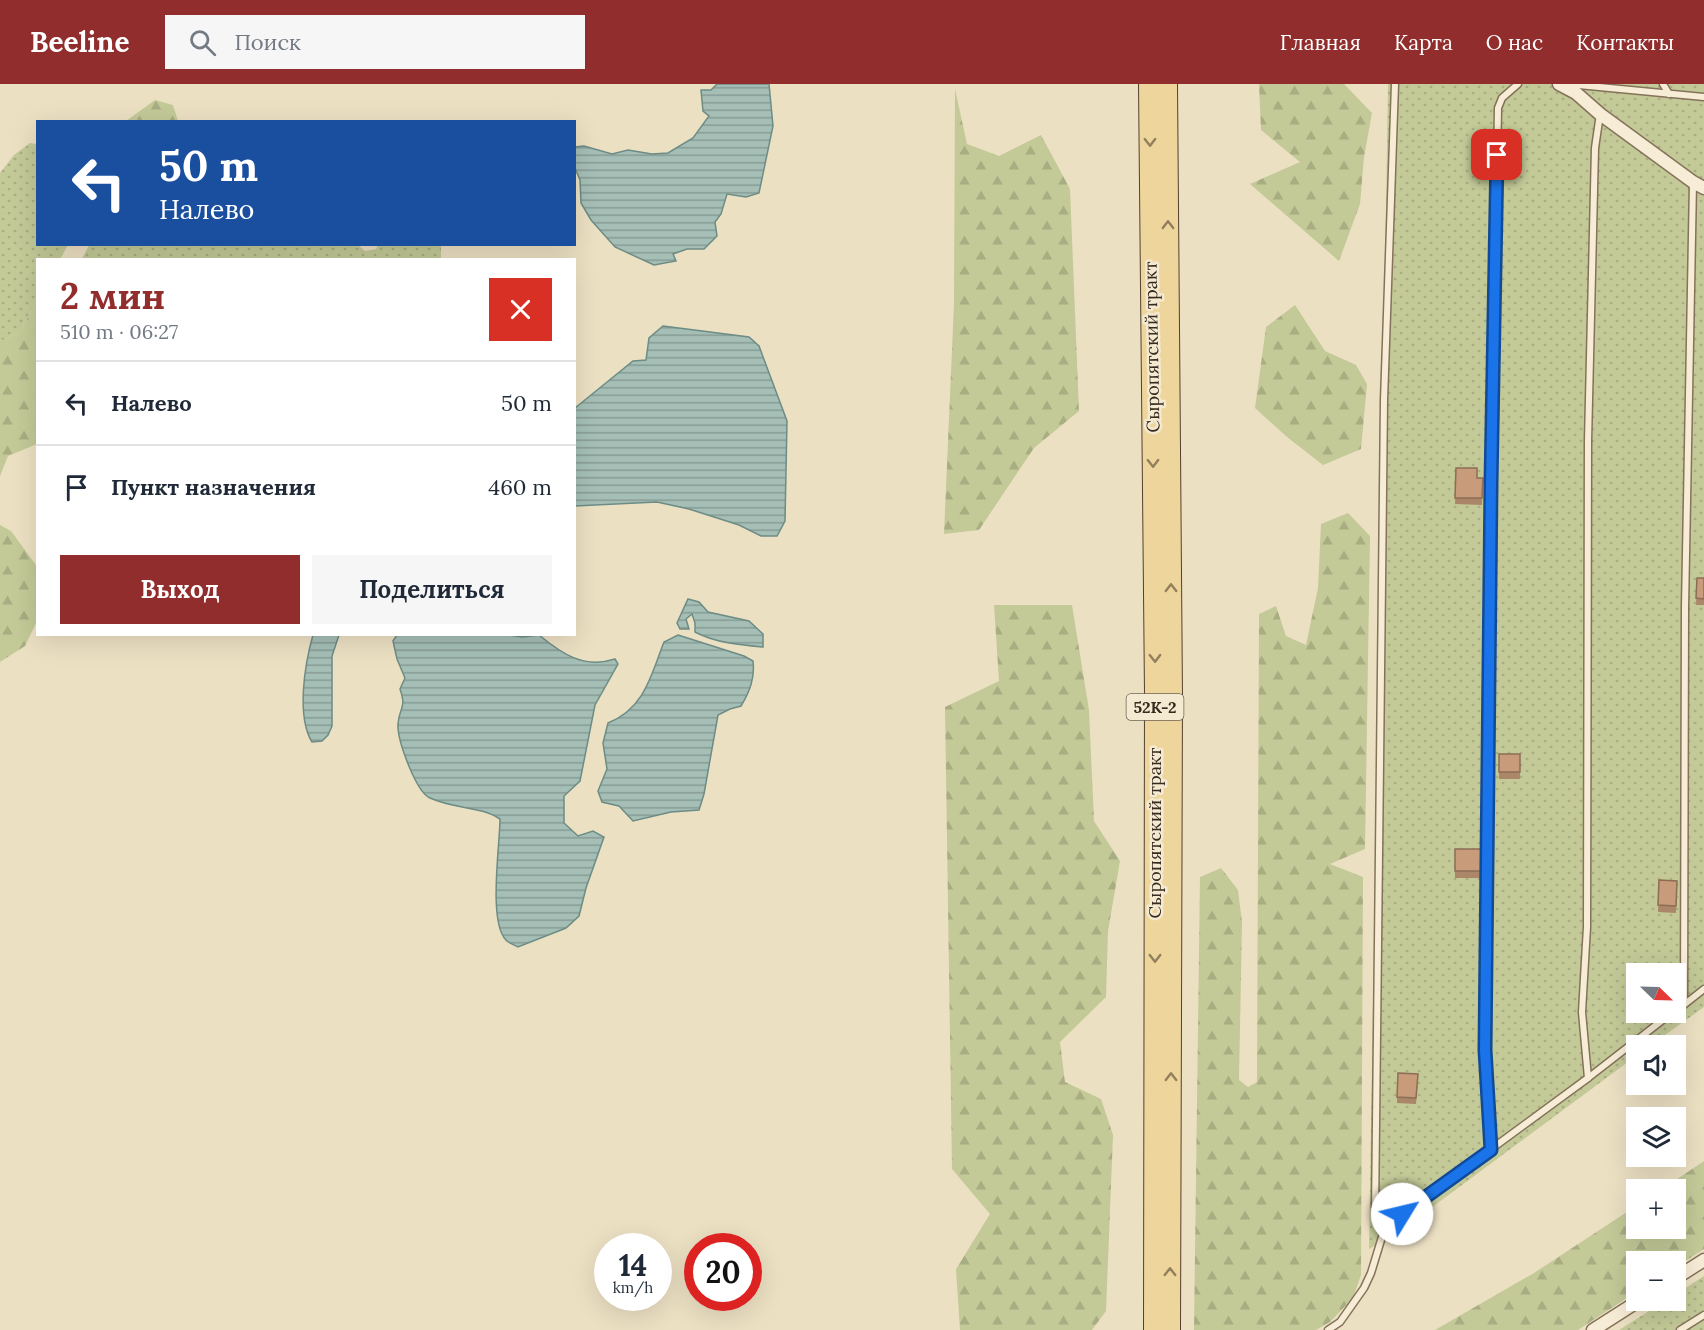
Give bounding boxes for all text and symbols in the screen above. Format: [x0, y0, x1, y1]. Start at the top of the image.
search box [165, 15, 585, 69]
text: Beeline [30, 24, 129, 60]
icon: search [186, 26, 219, 59]
text: Поиск [234, 28, 301, 56]
text: Главная [1280, 29, 1361, 56]
text: Карта [1394, 29, 1453, 56]
text: О нас [1486, 29, 1543, 56]
text: Контакты [1576, 29, 1674, 56]
pin [1471, 129, 1522, 180]
one-way arrow [1144, 138, 1156, 147]
icon: arrive [1480, 138, 1513, 171]
text: 50 m [159, 139, 258, 193]
icon: left [60, 144, 138, 222]
text: Налево [159, 192, 254, 226]
one-way arrow [1162, 220, 1174, 229]
street label: Сыропятский тракт [1139, 261, 1164, 433]
text: 2 мин [60, 273, 165, 319]
button: close [489, 278, 552, 341]
text: 510 m · 06:27 [60, 319, 178, 344]
icon: left [60, 387, 93, 420]
text: Налево [111, 389, 192, 417]
text: 50 m [501, 389, 552, 417]
one-way arrow [1147, 459, 1159, 468]
icon: arrive [60, 471, 93, 504]
text: Пункт назначения [111, 473, 316, 501]
text: 460 m [488, 473, 552, 501]
button: Выход [60, 555, 300, 624]
button: Поделиться [312, 555, 552, 624]
one-way arrow [1165, 583, 1177, 592]
one-way arrow [1149, 654, 1161, 663]
road number: 52К-2 [1126, 694, 1184, 720]
street label: Сыропятский тракт [1143, 747, 1166, 919]
one-way arrow [1149, 954, 1161, 963]
north arrow [1626, 963, 1686, 1023]
map controls [1626, 963, 1686, 1311]
button: sound [1626, 1035, 1686, 1095]
one-way arrow [1165, 1072, 1177, 1081]
button: layers [1626, 1107, 1686, 1167]
button: + [1626, 1179, 1686, 1239]
position arrow [1370, 1182, 1434, 1246]
speed limit sign: 20 [684, 1233, 762, 1311]
text: 14 [619, 1246, 647, 1284]
button: − [1626, 1251, 1686, 1311]
one-way arrow [1164, 1267, 1176, 1276]
text: km/h [613, 1278, 653, 1297]

